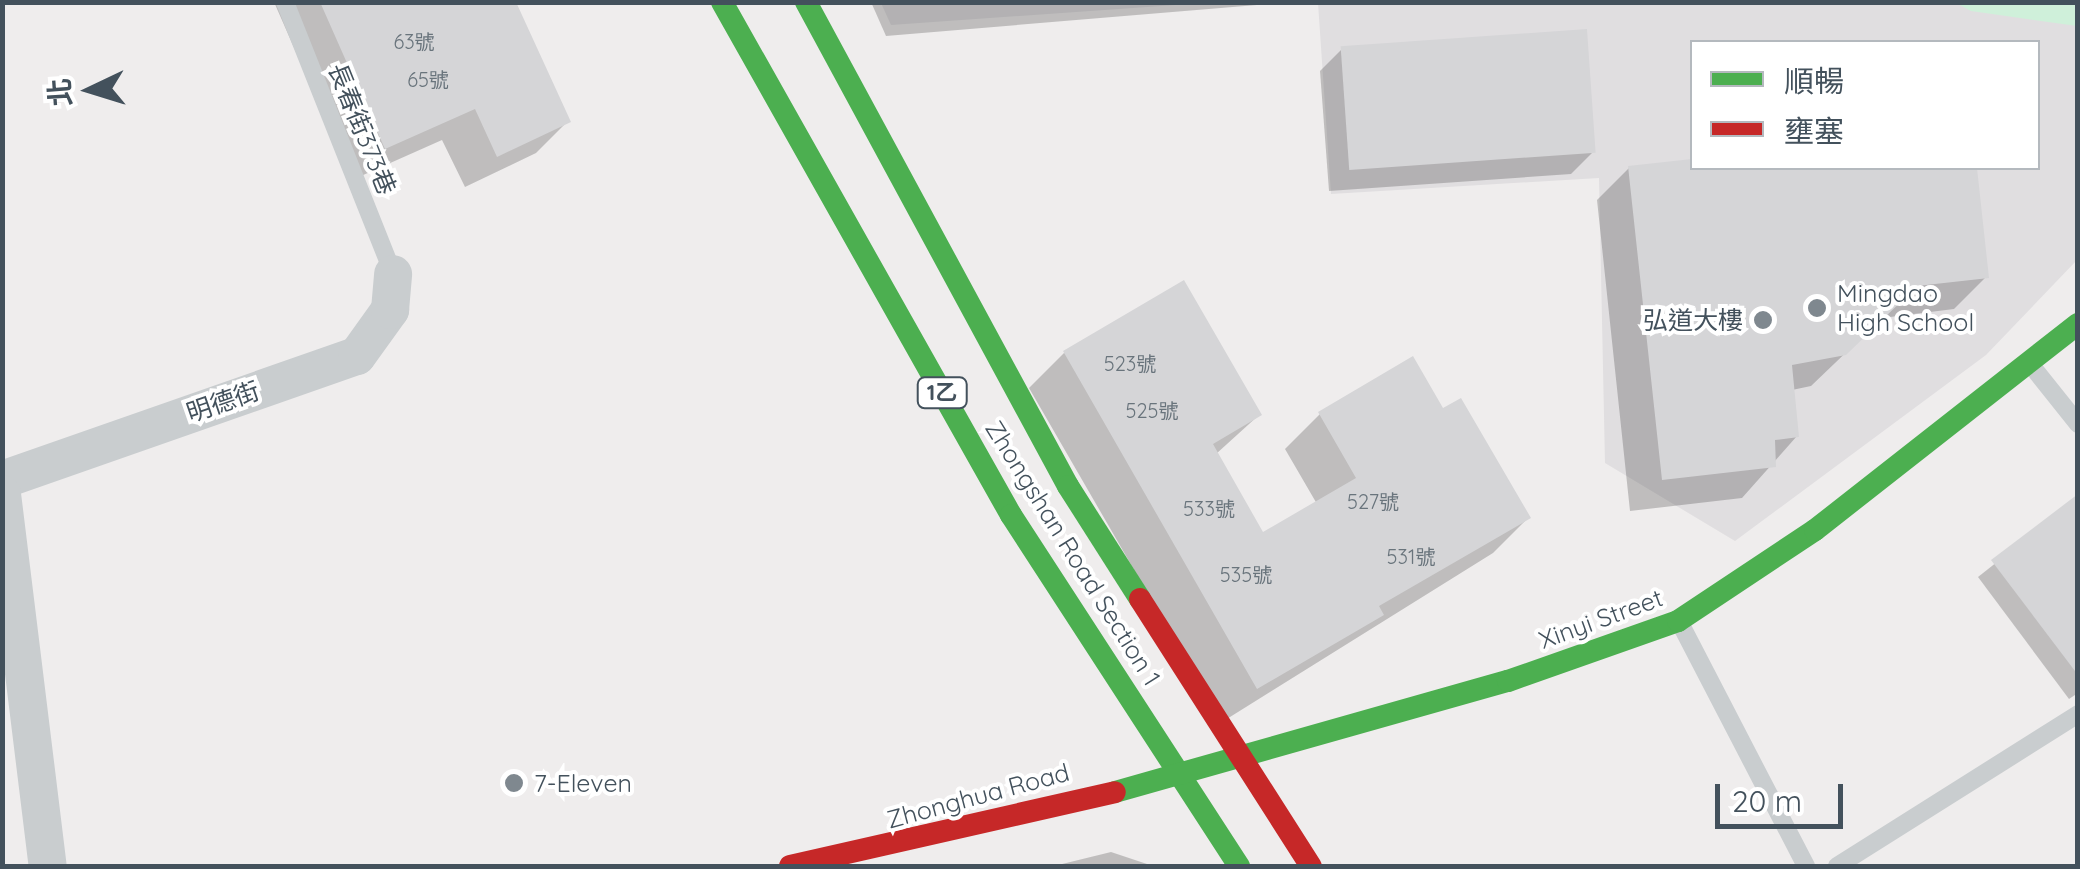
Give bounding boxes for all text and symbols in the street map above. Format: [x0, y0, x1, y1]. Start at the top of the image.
house number: 63號 [393, 29, 435, 53]
north arrow [40, 40, 140, 140]
legend [1690, 40, 2040, 170]
street label: 長春街373巷 [322, 59, 402, 199]
text: 順暢 [1784, 62, 1844, 100]
house number: 65號 [407, 67, 449, 91]
text: 北 [41, 77, 78, 107]
text: 壅塞 [1784, 112, 1844, 150]
place label: Mingdao High School [1837, 279, 1974, 338]
marker: Mingdao High School [1806, 297, 1828, 319]
place label: 弘道大樓 [1643, 305, 1743, 335]
marker: 弘道大樓 [1752, 309, 1774, 331]
house number: 523號 [1104, 351, 1156, 375]
street label: 明德街 [183, 376, 263, 428]
road number: 1乙 [914, 376, 970, 410]
house number: 525號 [1126, 398, 1178, 422]
street label: Zhongshan Road Section 1 [979, 415, 1167, 691]
house number: 527號 [1347, 489, 1399, 513]
house number: 533號 [1183, 496, 1235, 520]
house number: 531號 [1387, 544, 1435, 568]
house number: 535號 [1220, 562, 1272, 586]
street label: Xinyi Street [1535, 583, 1667, 655]
street label: Zhonghua Road [883, 757, 1073, 835]
scale bar [1720, 764, 1848, 826]
place label: 7-Eleven [534, 768, 632, 798]
marker: 7-Eleven [503, 772, 525, 794]
text: 20 m [1732, 782, 1802, 820]

